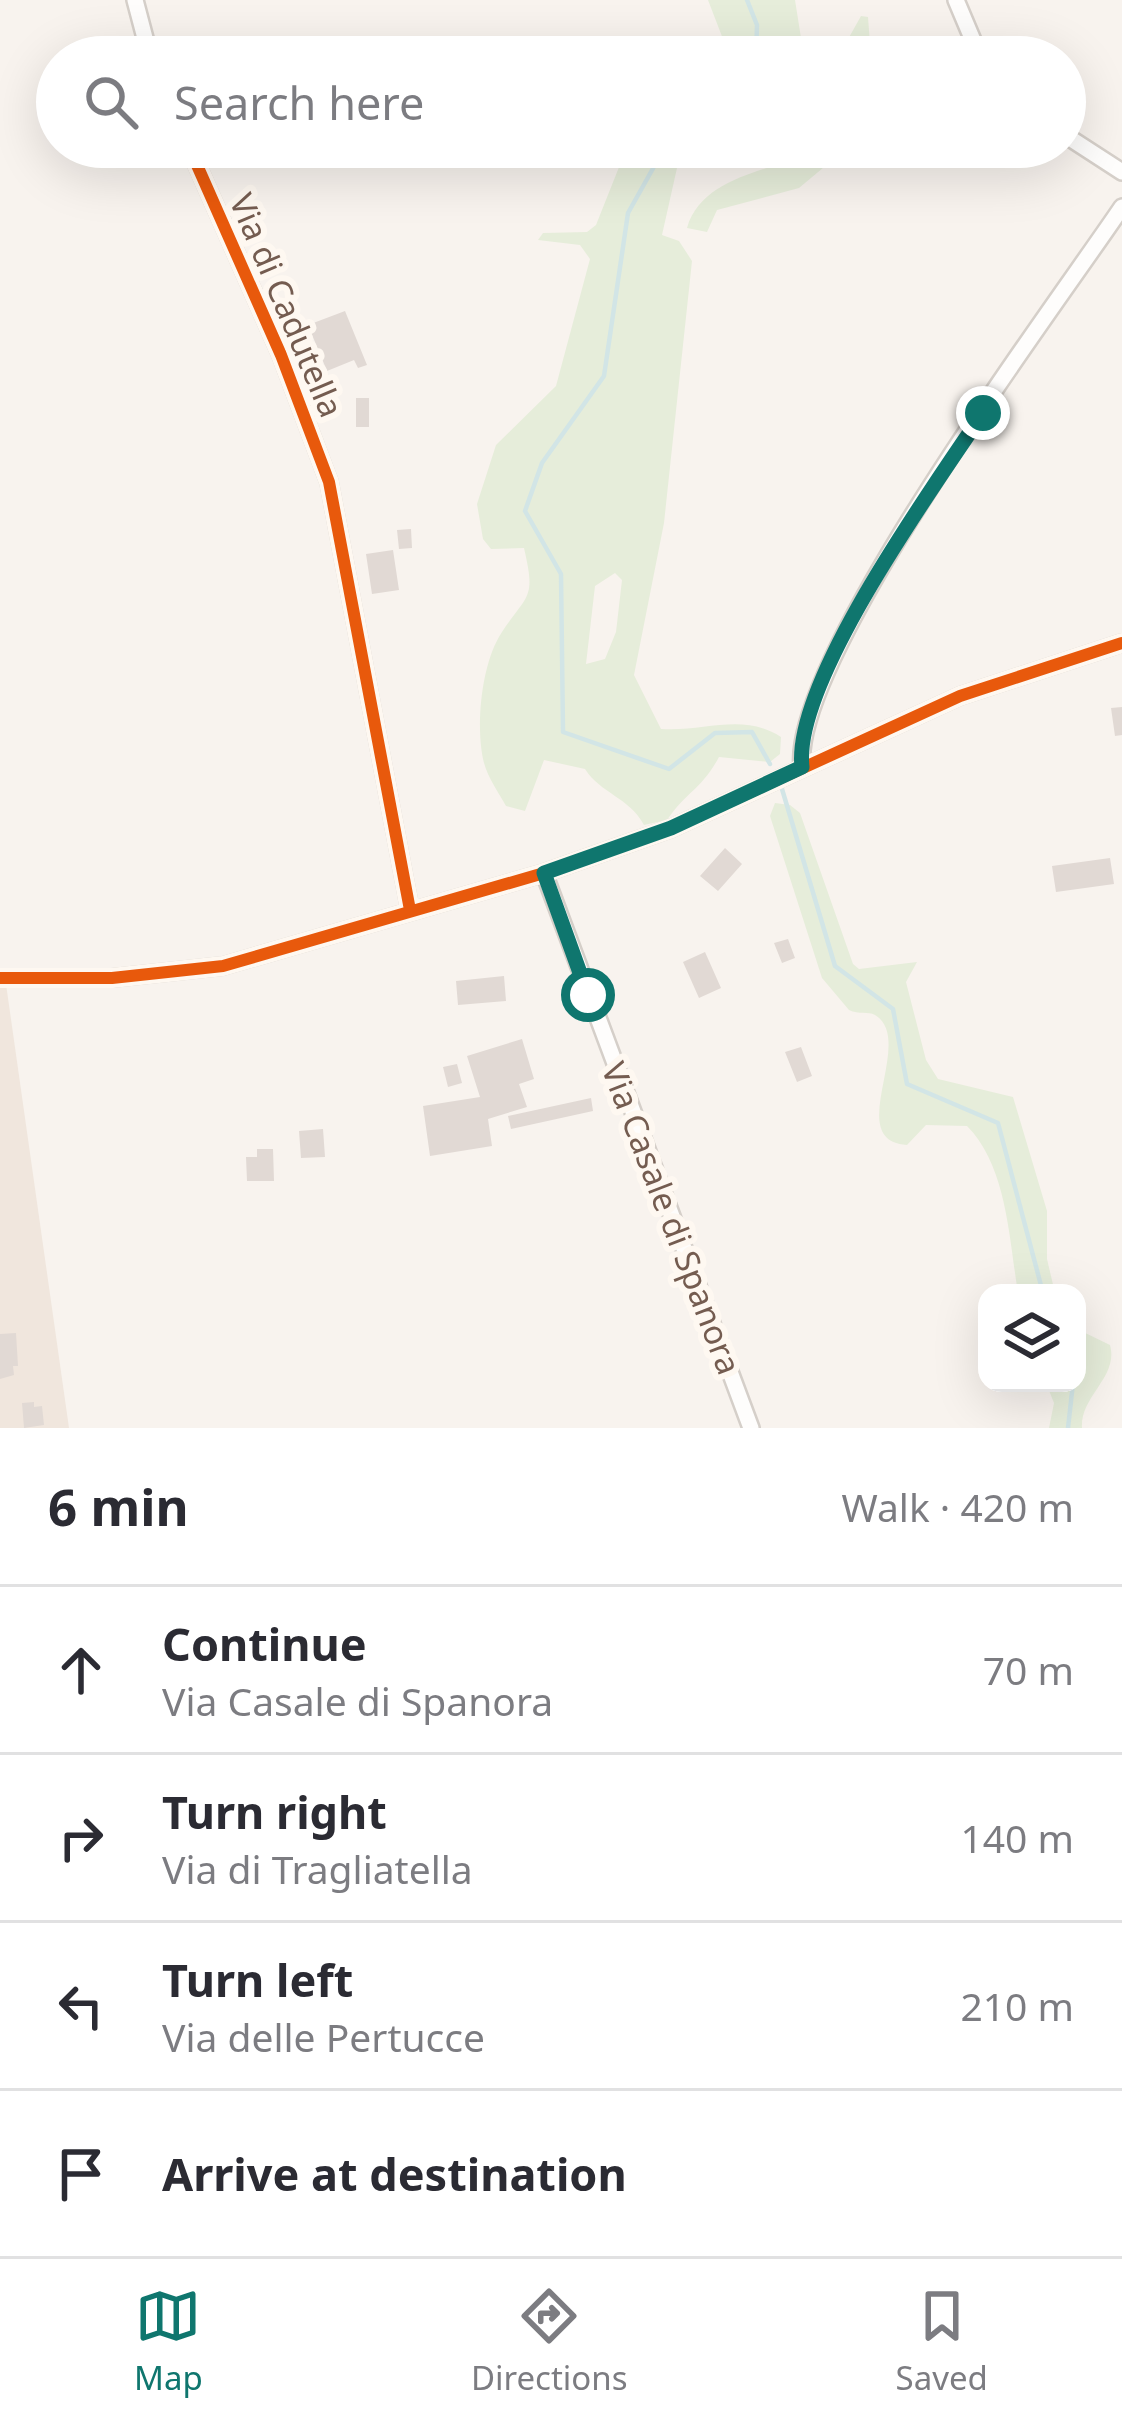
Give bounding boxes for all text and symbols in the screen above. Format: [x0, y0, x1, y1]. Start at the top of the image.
search box [36, 36, 1086, 168]
icon: search [78, 69, 144, 135]
text: Search here [174, 72, 424, 133]
street label: Via di Cadutella [220, 186, 354, 424]
route end [956, 386, 1010, 440]
route start [561, 968, 615, 1022]
street label: Via Casale di Spanora [592, 1055, 752, 1381]
map controls [978, 1284, 1086, 1392]
button: layers [978, 1284, 1086, 1392]
text: 6 min [48, 1471, 189, 1541]
text: Walk · 420 m [841, 1480, 1074, 1533]
text: Continue [162, 1613, 367, 1674]
icon: ahead [48, 1637, 114, 1703]
text: 70 m [983, 1643, 1074, 1696]
text: Via Casale di Spanora [162, 1674, 553, 1727]
text: Turn right [162, 1781, 387, 1842]
icon: right [48, 1805, 114, 1871]
text: 140 m [960, 1811, 1074, 1864]
text: Via di Tragliatella [162, 1842, 473, 1895]
text: Turn left [162, 1949, 353, 2010]
icon: left [48, 1973, 114, 2039]
text: 210 m [960, 1979, 1074, 2032]
text: Via delle Pertucce [162, 2010, 485, 2063]
icon: arrive [48, 2141, 114, 2207]
text: Arrive at destination [162, 2143, 627, 2204]
tab: Map [134, 2283, 203, 2400]
tab: Directions [471, 2283, 628, 2400]
tab: Saved [896, 2283, 988, 2400]

